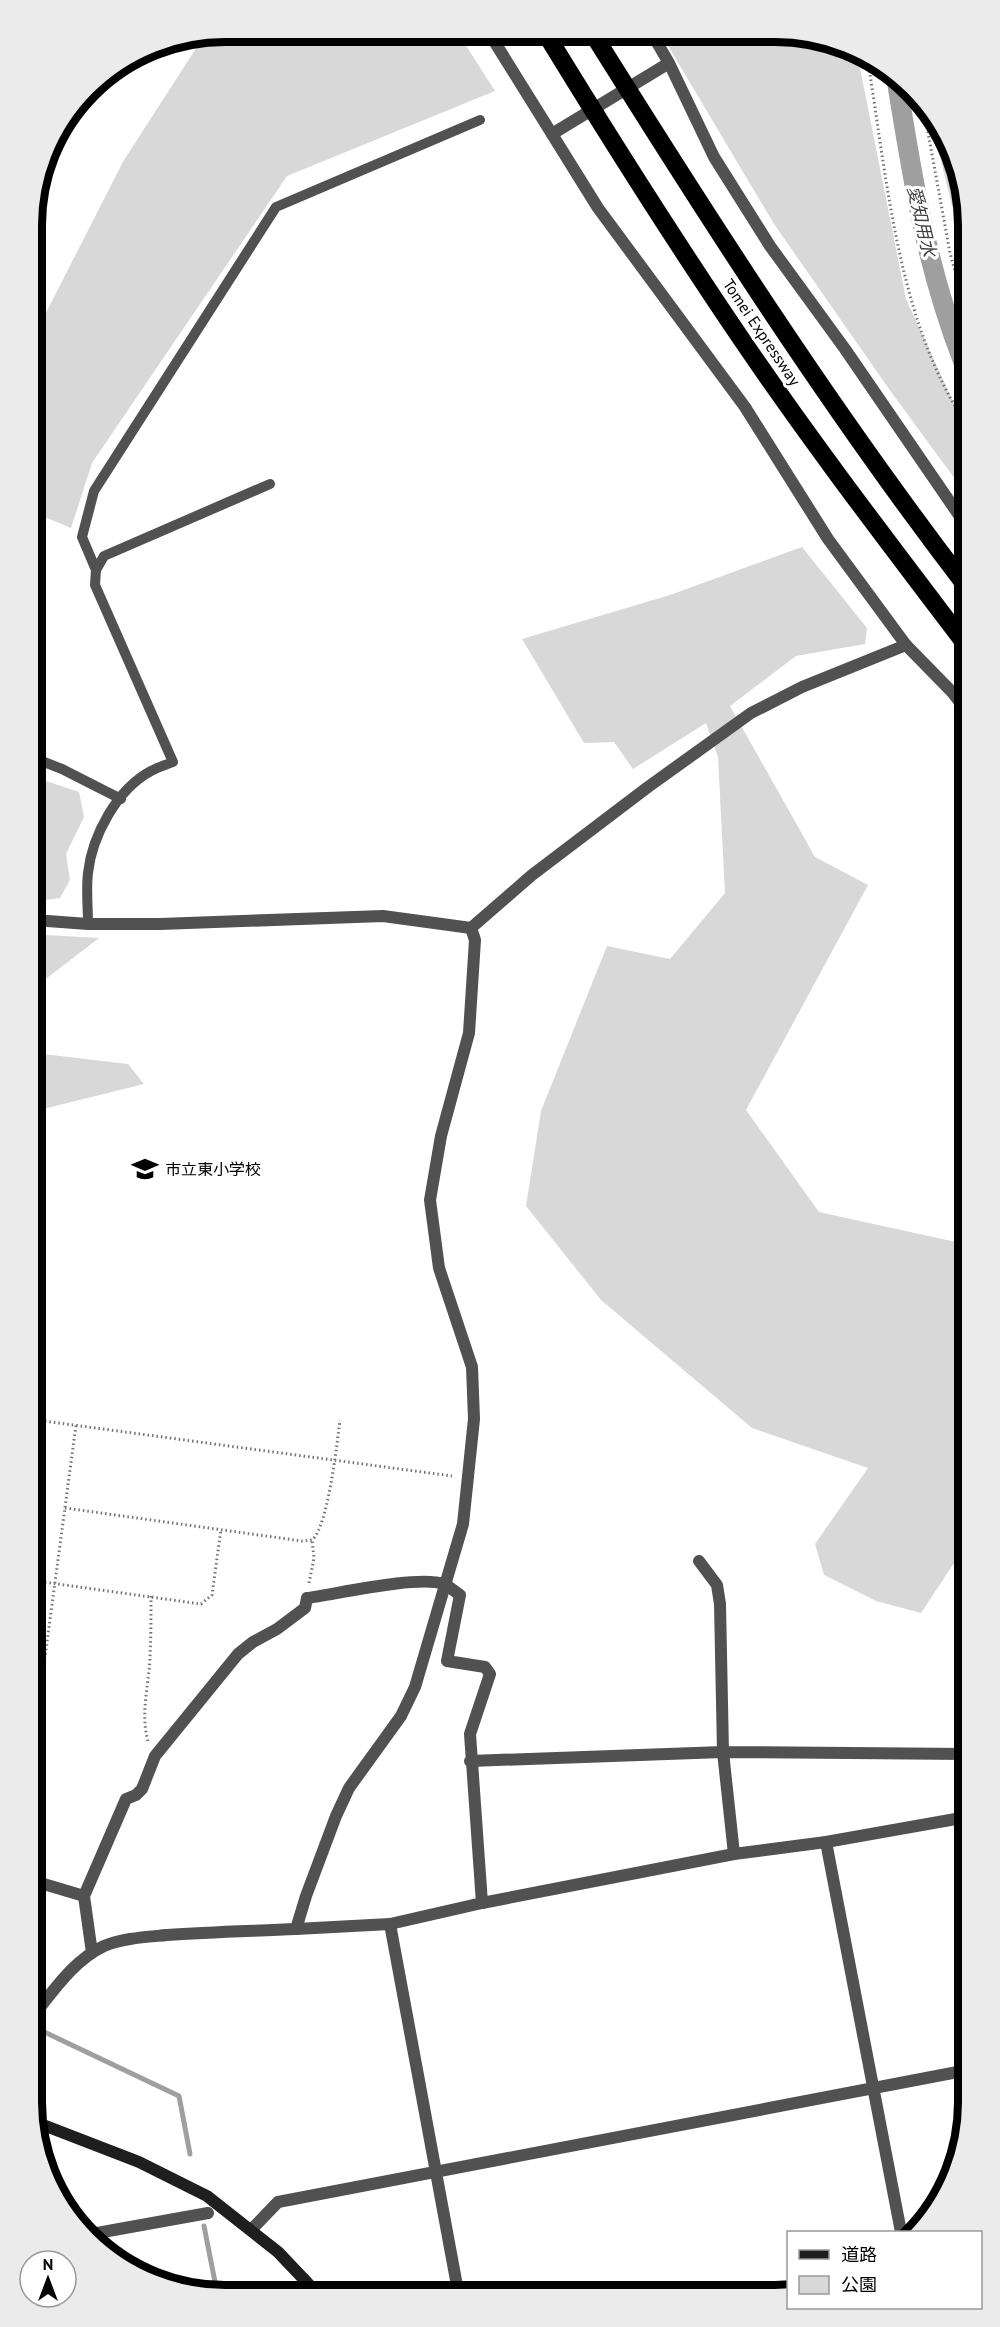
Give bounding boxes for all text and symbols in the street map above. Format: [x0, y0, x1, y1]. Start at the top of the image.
water label: 愛知用水 [903, 183, 942, 261]
street label: Tomei Expressway [719, 275, 805, 390]
school or university icon: 市立東小学校 [130, 1154, 160, 1184]
place label: 市立東小学校 [165, 1159, 261, 1179]
legend [787, 2231, 982, 2309]
text: 道路 [841, 2243, 877, 2266]
north arrow [18, 2249, 78, 2309]
text: N [43, 2254, 53, 2274]
text: 公園 [841, 2273, 877, 2296]

